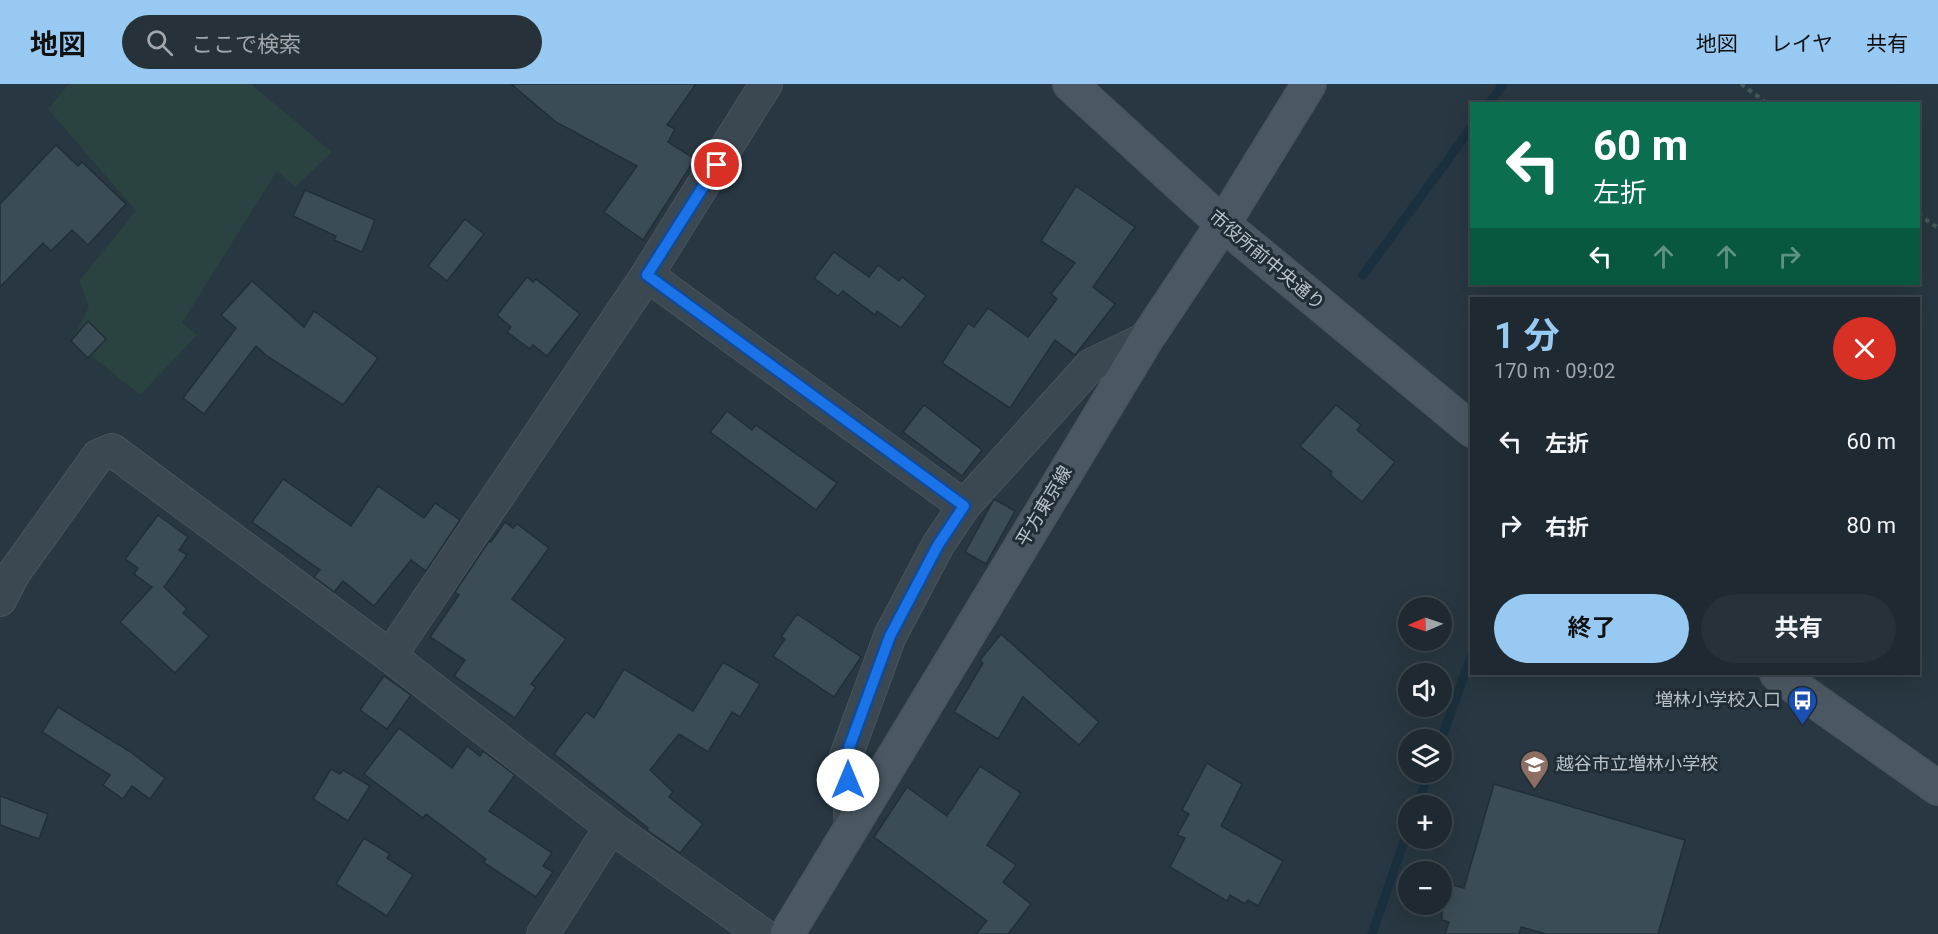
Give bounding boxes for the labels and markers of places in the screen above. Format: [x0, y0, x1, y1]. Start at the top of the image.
pin [691, 139, 742, 190]
bus stop icon: 増林小学校入口 [1786, 684, 1818, 726]
place label: 増林小学校入口 [1655, 689, 1781, 710]
school or university icon: 越谷市立増林小学校 [1519, 748, 1551, 790]
place label: 越谷市立増林小学校 [1556, 753, 1718, 774]

